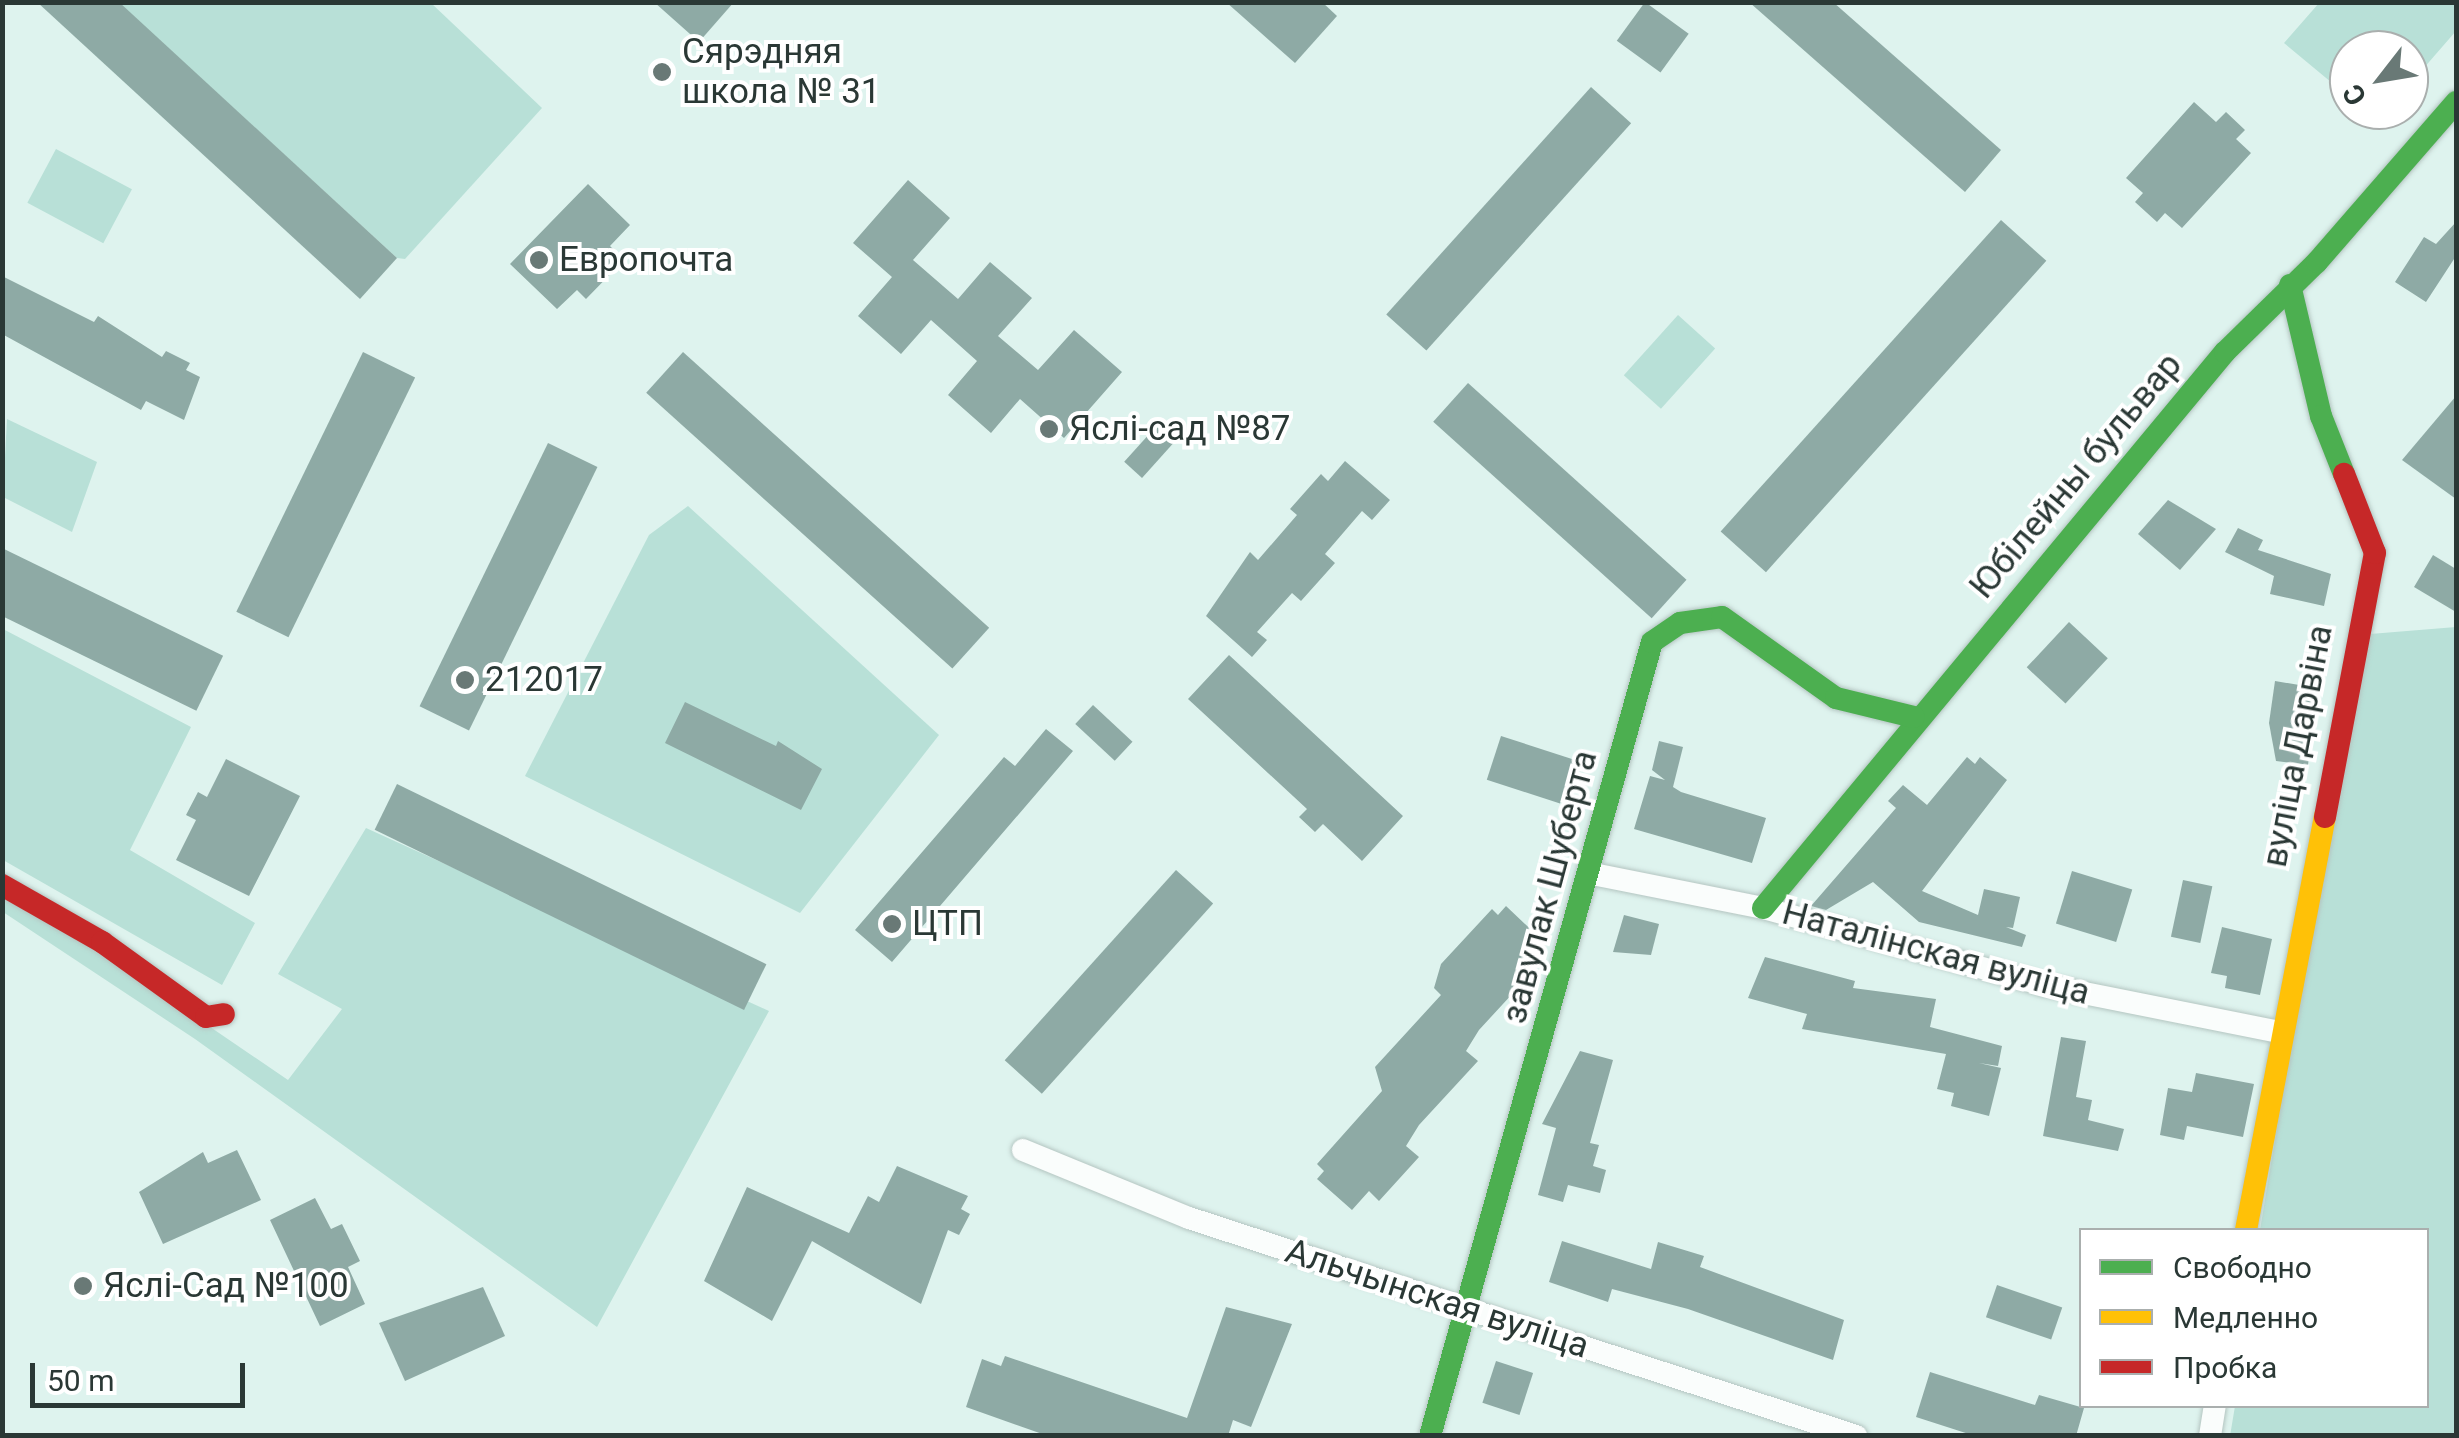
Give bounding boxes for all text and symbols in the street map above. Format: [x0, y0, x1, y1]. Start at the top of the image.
north arrow [2329, 30, 2429, 130]
place label: Сярэдняя школа № 31 [682, 31, 881, 113]
marker: Сярэдняя школа № 31 [651, 61, 673, 83]
text: С [2336, 78, 2373, 111]
place label: Европочта [559, 239, 733, 281]
marker: Европочта [528, 249, 550, 271]
street label: Юбілейны бульвар [1961, 345, 2191, 607]
place label: Яслі-сад №87 [1069, 408, 1291, 450]
marker: Яслі-сад №87 [1038, 418, 1060, 440]
street label: вуліца Дарвіна [2254, 621, 2342, 871]
place label: 212017 [485, 659, 603, 701]
marker: 212017 [454, 669, 476, 691]
street label: завулак Шуберта [1493, 746, 1607, 1028]
street label: Наталінская вуліца [1778, 892, 2094, 1014]
place label: ЦТП [912, 903, 983, 945]
marker: ЦТП [881, 913, 903, 935]
legend [2079, 1228, 2429, 1408]
street label: Альчынская вуліца [1280, 1230, 1594, 1368]
text: Свободно [2173, 1250, 2312, 1285]
place label: Яслі-Сад №100 [103, 1265, 349, 1307]
marker: Яслі-Сад №100 [72, 1275, 94, 1297]
text: Медленно [2173, 1300, 2318, 1335]
scale bar [35, 1343, 250, 1405]
text: Пробка [2173, 1350, 2277, 1385]
text: 50 m [47, 1363, 114, 1398]

